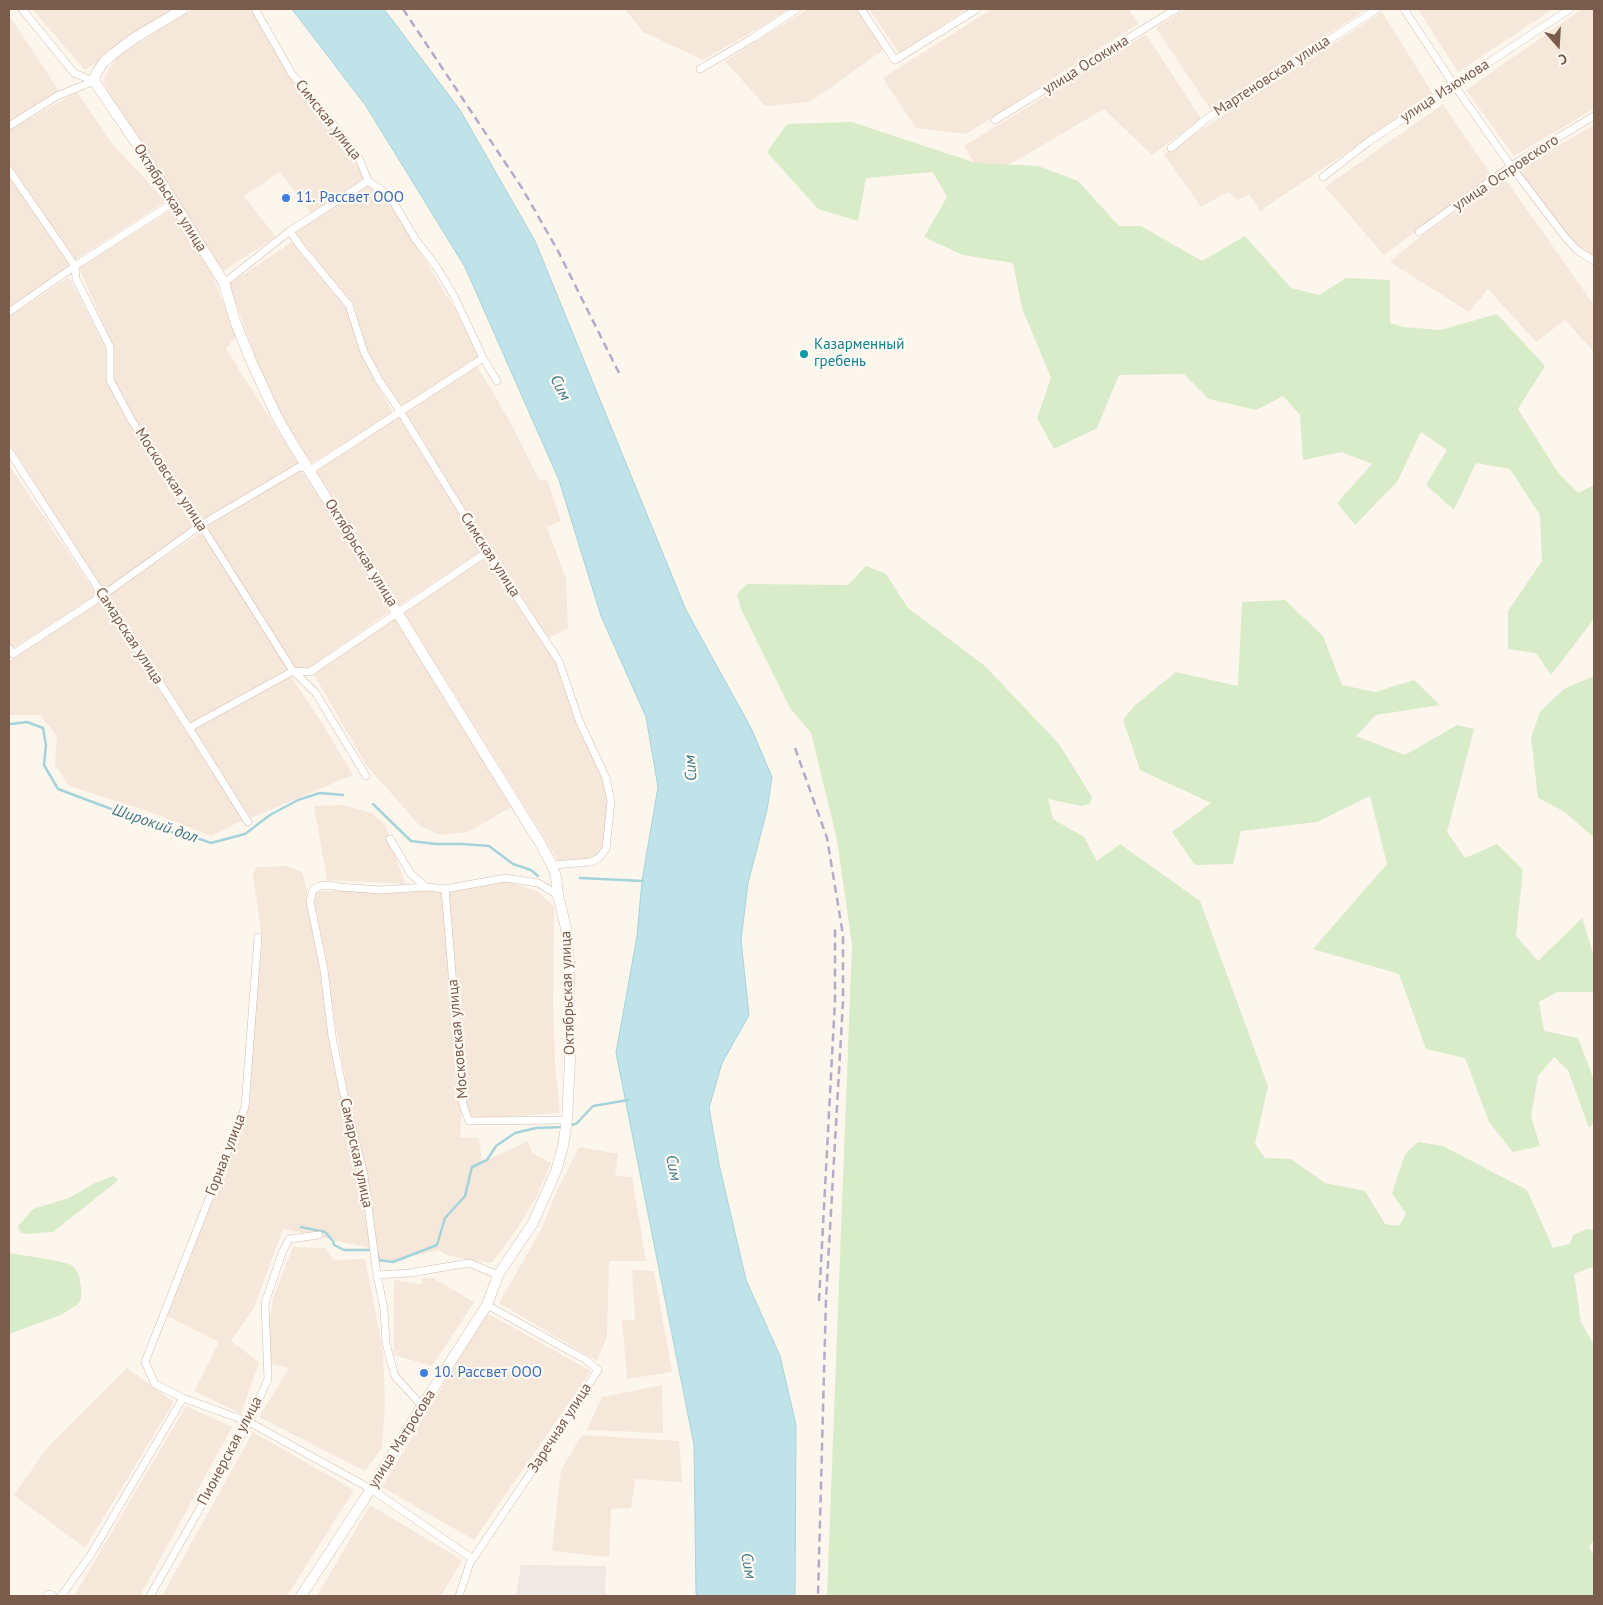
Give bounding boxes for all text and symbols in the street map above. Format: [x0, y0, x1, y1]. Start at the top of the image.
north arrow [1533, 20, 1583, 70]
street label: улица Осокина [1040, 31, 1132, 99]
street label: Мартеновская улица [1211, 32, 1333, 120]
text: С [1556, 49, 1570, 69]
street label: улица Изюмова [1397, 56, 1493, 126]
street label: Симская улица [291, 76, 365, 164]
street label: улица Островского [1450, 131, 1562, 215]
street label: Октябрьская улица [129, 141, 211, 255]
place label: 11. Рассвет ООО [296, 189, 404, 207]
marker: 11. Рассвет ООО [280, 192, 292, 204]
place label: Казарменный гребень [814, 336, 904, 371]
marker: Казарменный гребень [798, 348, 810, 360]
water label: Сим [545, 372, 575, 404]
street label: Московская улица [131, 425, 211, 535]
street label: Октябрьская улица [320, 496, 402, 610]
street label: Симская улица [456, 509, 524, 601]
street label: Самарская улица [91, 584, 167, 688]
water label: Сим [681, 754, 701, 782]
water label: Широкий дол [110, 800, 200, 848]
street label: Октябрьская улица [557, 931, 579, 1055]
street label: Московская улица [444, 979, 472, 1099]
street label: Самарская улица [336, 1096, 376, 1210]
street label: Горная улица [202, 1112, 250, 1198]
water label: Сим [661, 1153, 685, 1183]
place label: 10. Рассвет ООО [434, 1364, 542, 1382]
marker: 10. Рассвет ООО [418, 1367, 430, 1379]
street label: Заречная улица [524, 1380, 596, 1476]
street label: улица Матросова [364, 1386, 440, 1492]
street label: Пионерская улица [194, 1394, 266, 1508]
water label: Сим [736, 1551, 760, 1581]

